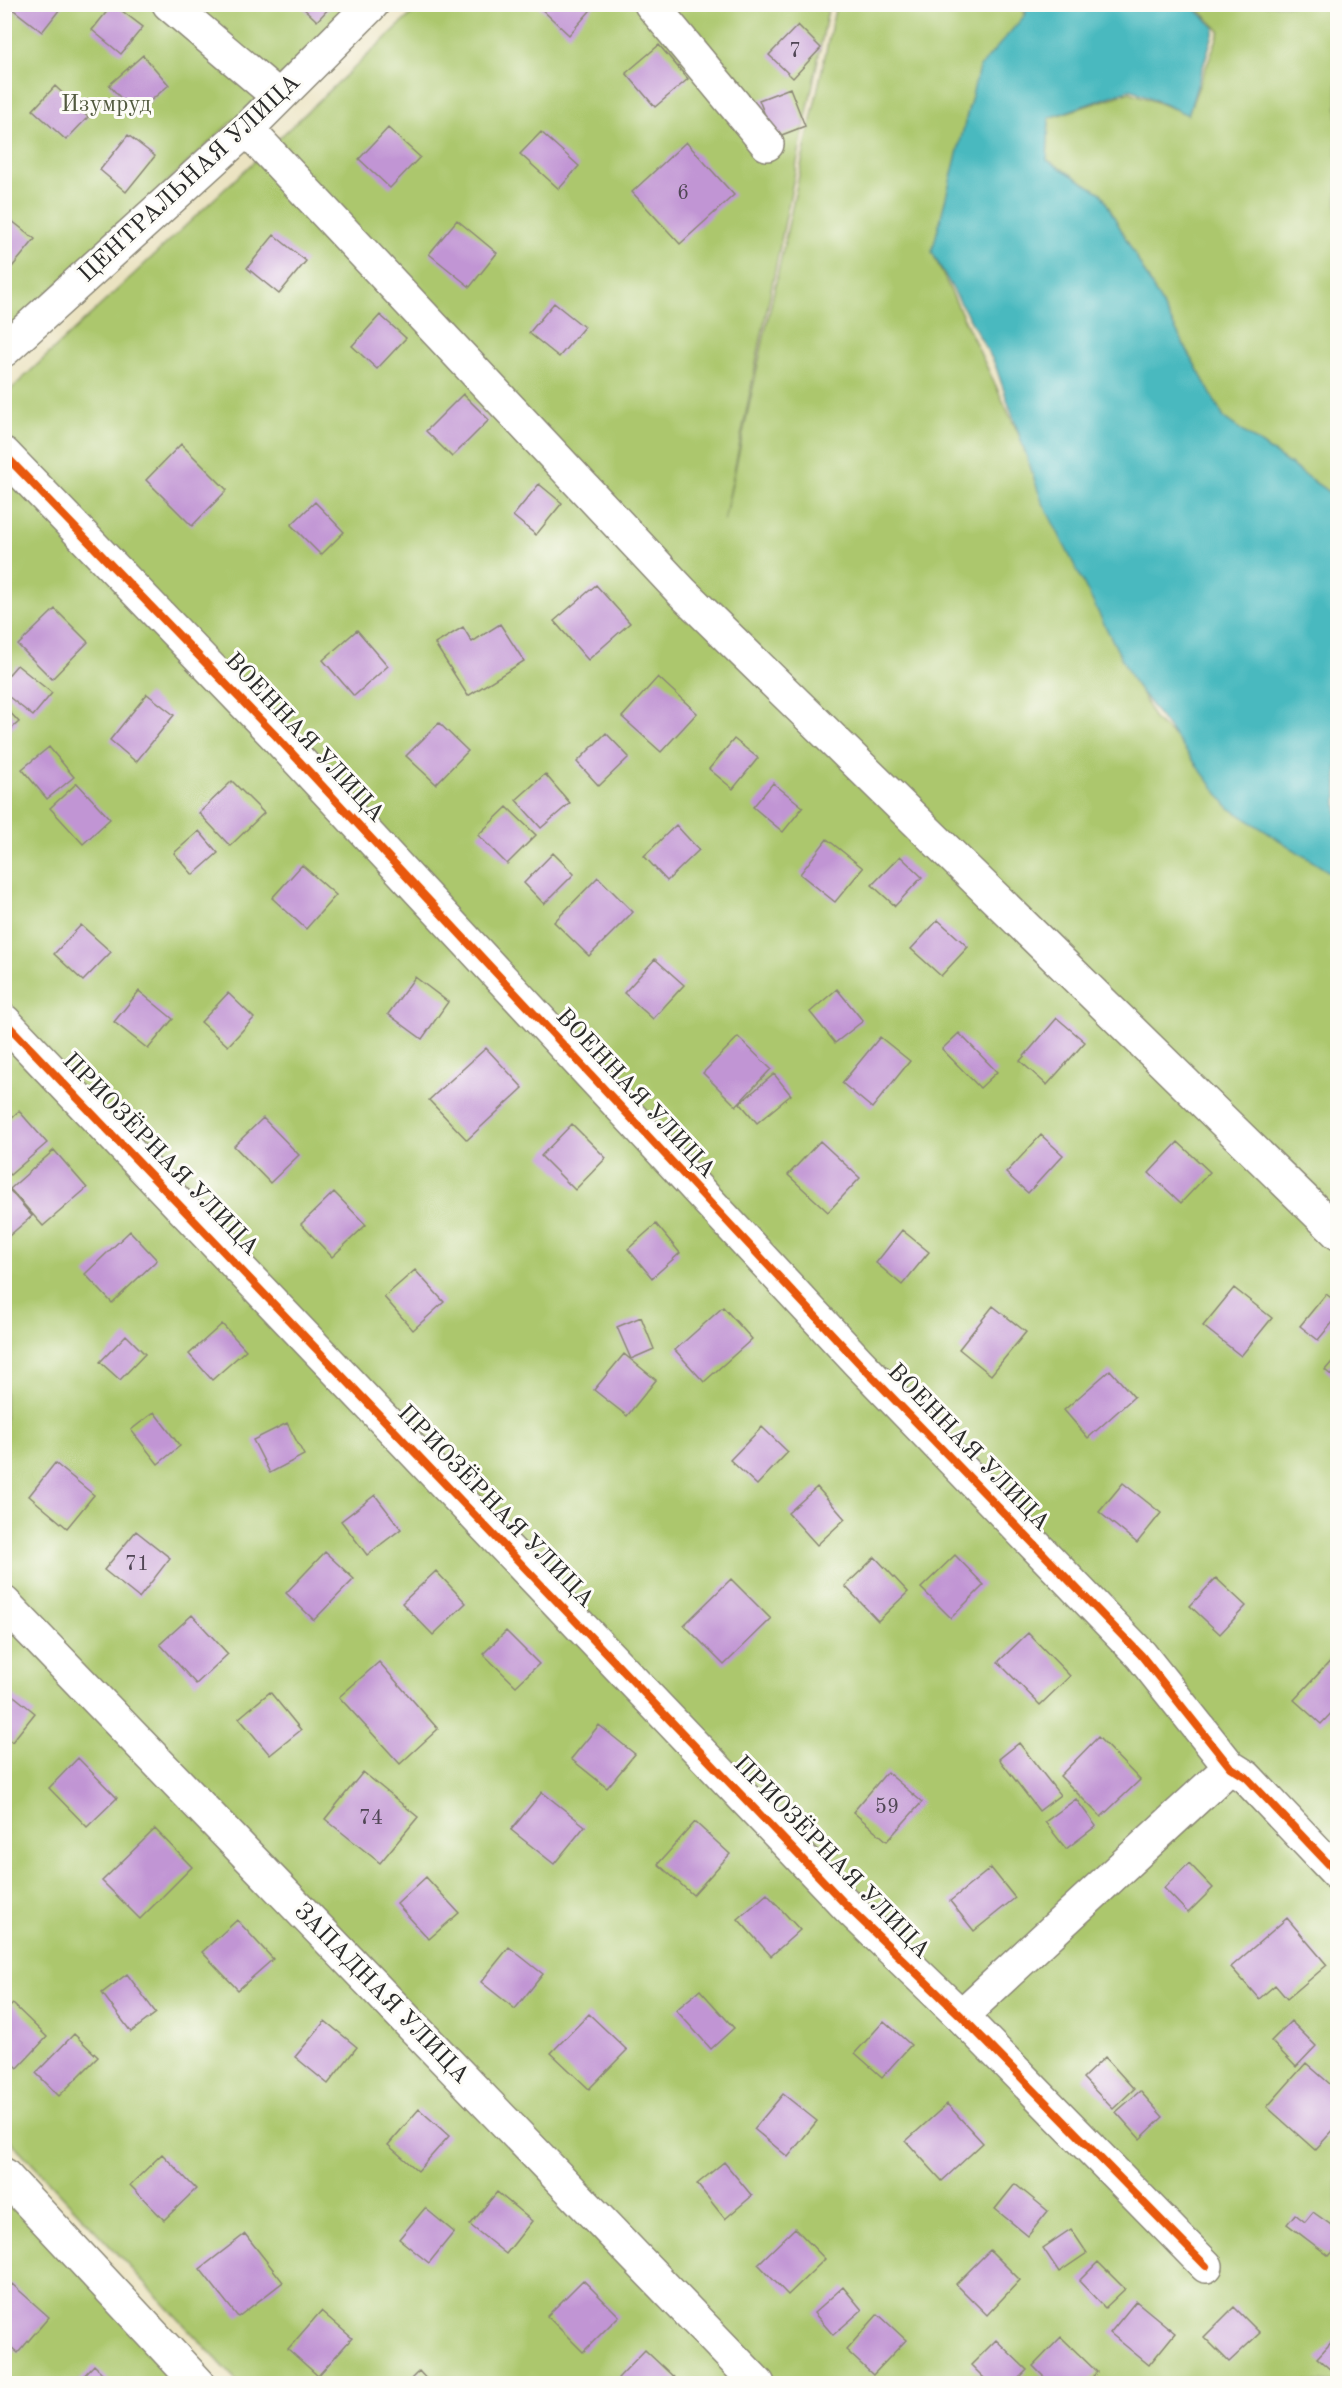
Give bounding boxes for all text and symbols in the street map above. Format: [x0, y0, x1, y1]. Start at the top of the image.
house number: 7 [789, 41, 801, 62]
street label: ЦЕНТРАЛЬНАЯ УЛИЦА [75, 70, 305, 288]
park label: Изумруд [61, 93, 152, 117]
house number: 6 [677, 183, 689, 204]
street label: ВОЕННАЯ УЛИЦА [220, 649, 388, 827]
street label: ВОЕННАЯ УЛИЦА [551, 1005, 719, 1183]
street label: ПРИОЗЁРНАЯ УЛИЦА [57, 1047, 265, 1261]
street label: ВОЕННАЯ УЛИЦА [882, 1360, 1054, 1536]
street label: ПРИОЗЁРНАЯ УЛИЦА [392, 1399, 600, 1613]
house number: 71 [125, 1554, 149, 1575]
street label: ПРИОЗЁРНАЯ УЛИЦА [728, 1750, 936, 1964]
house number: 59 [875, 1797, 899, 1818]
house number: 74 [359, 1808, 383, 1829]
street label: ЗАПАДНАЯ УЛИЦА [289, 1899, 473, 2089]

